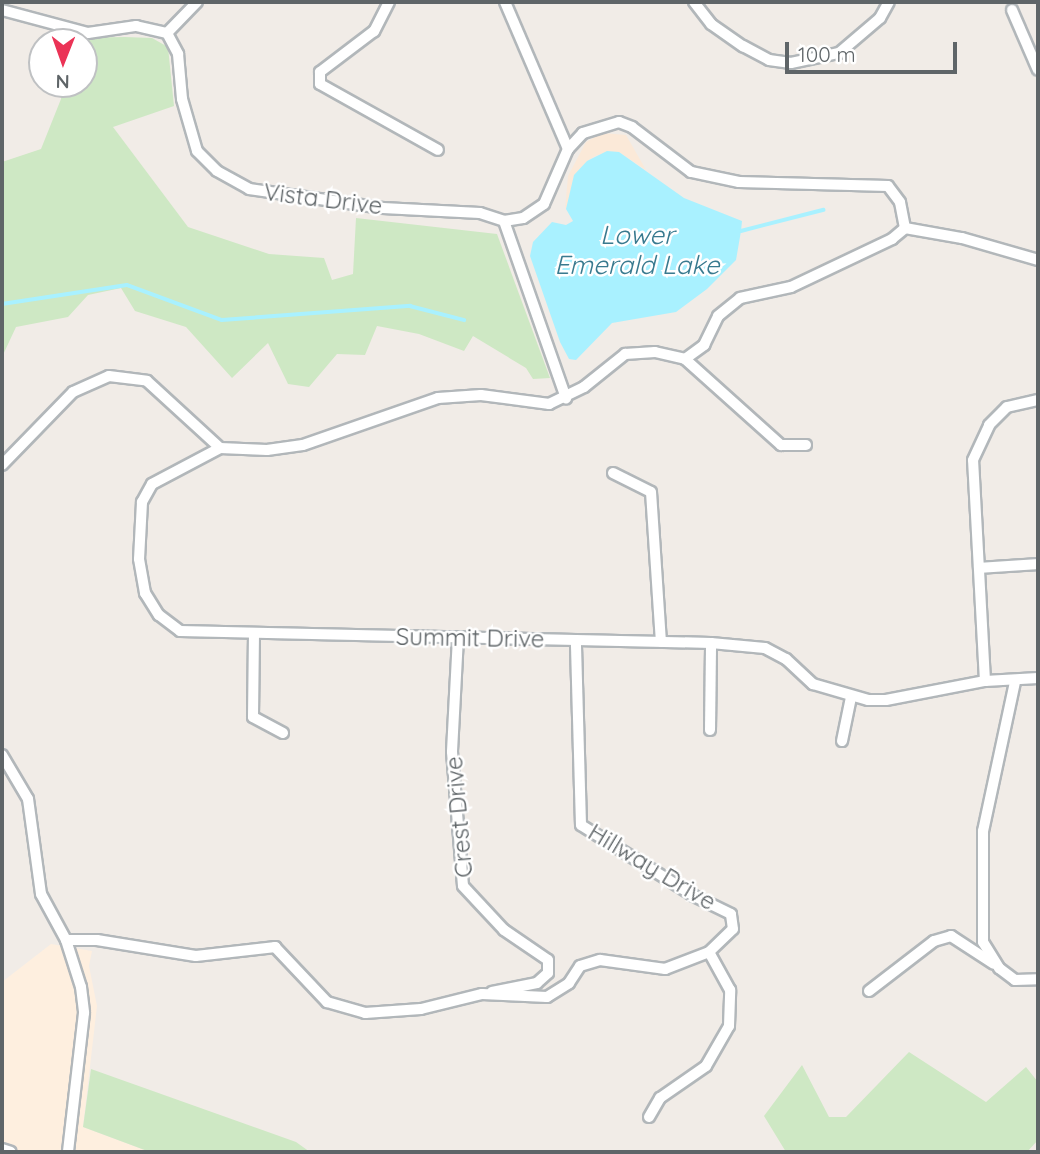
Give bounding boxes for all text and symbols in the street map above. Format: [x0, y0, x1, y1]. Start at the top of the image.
north arrow [28, 28, 98, 98]
scale bar [788, 28, 960, 72]
text: 100 m [798, 41, 856, 67]
text: N [55, 70, 70, 94]
street label: Vista Drive [262, 177, 384, 221]
water label: Lower Emerald Lake [555, 219, 719, 280]
street label: Summit Drive [396, 622, 544, 654]
street label: Crest Drive [439, 755, 479, 879]
street label: Hillway Drive [583, 818, 721, 916]

